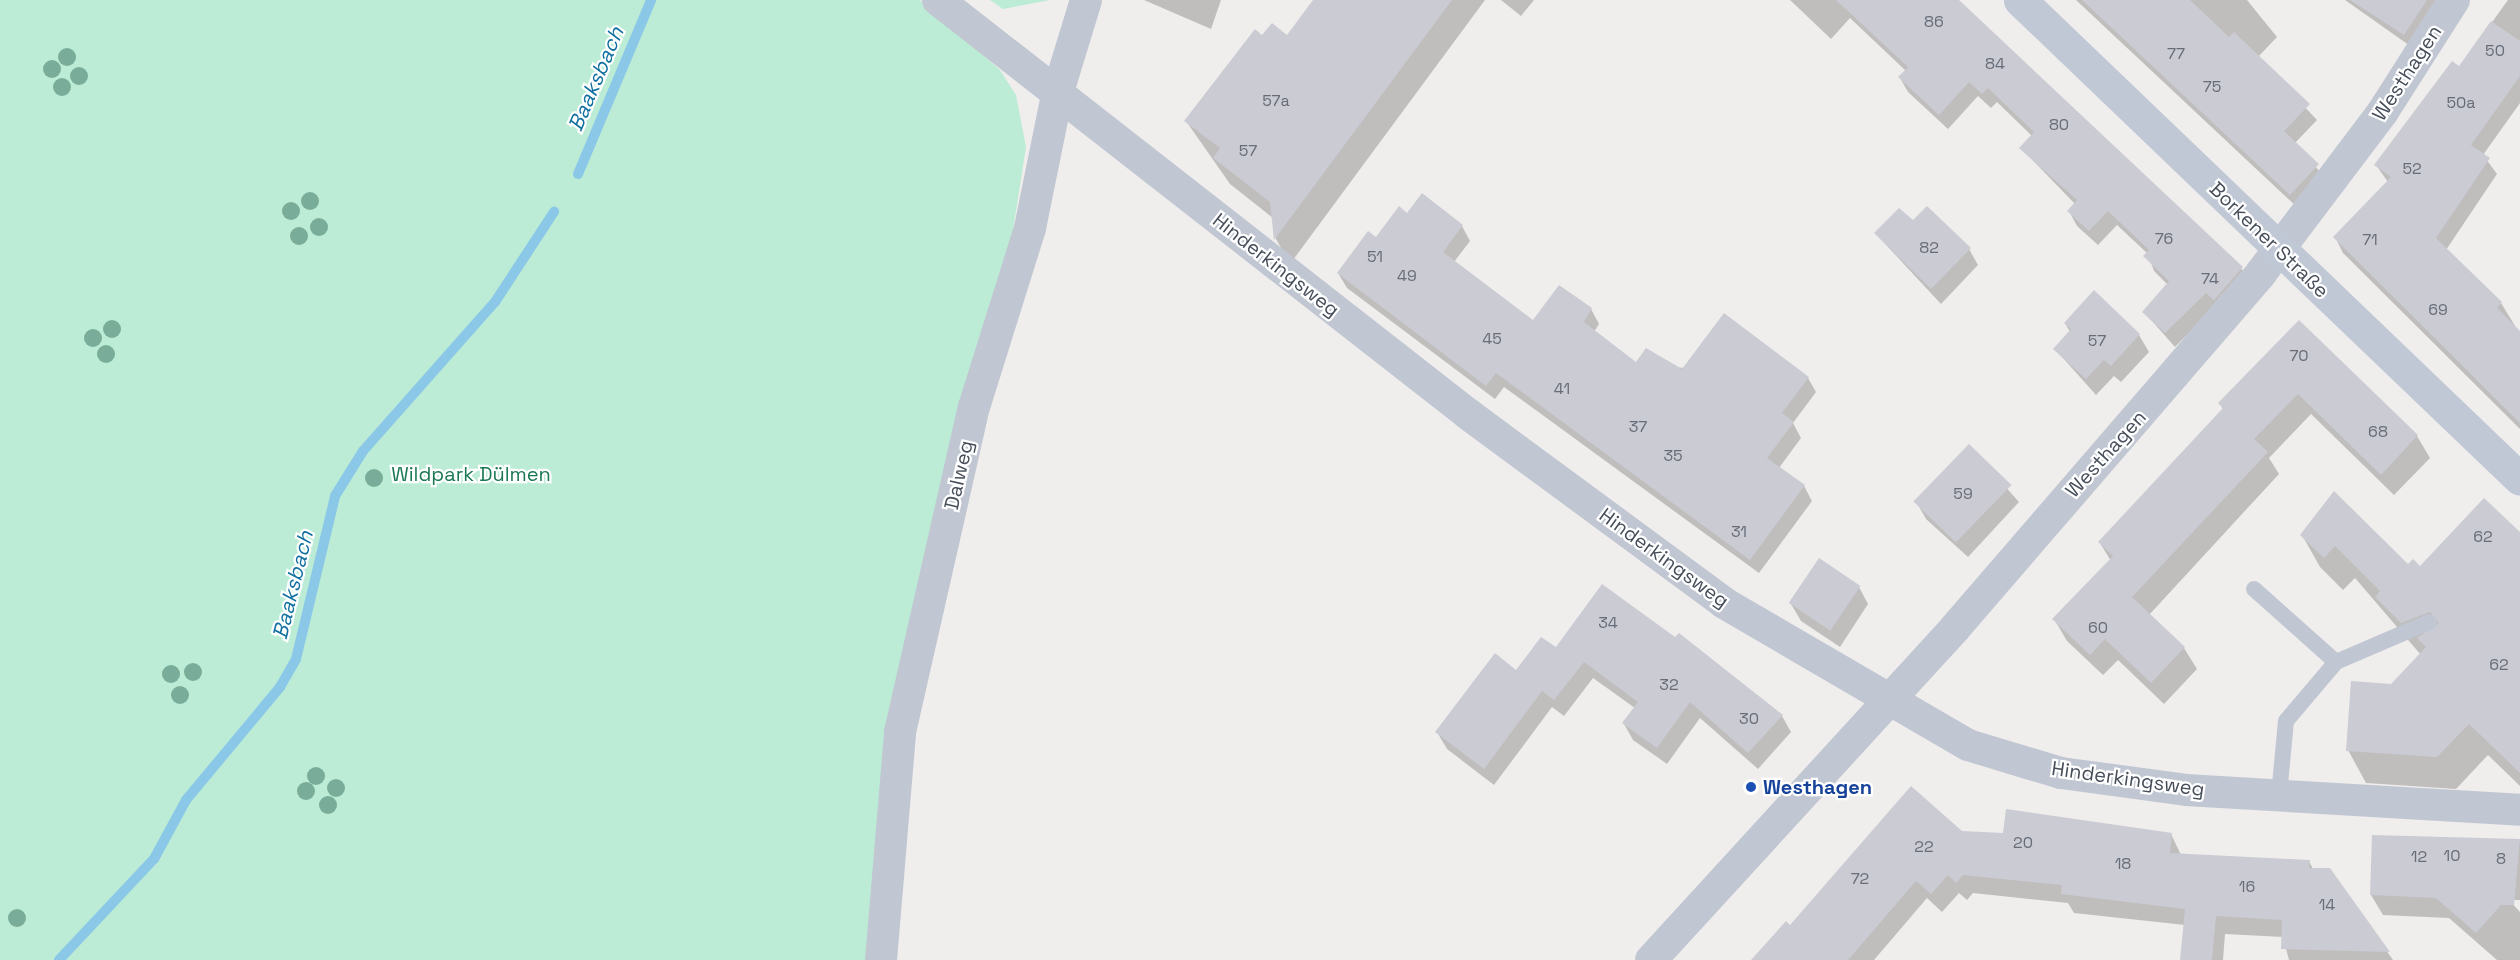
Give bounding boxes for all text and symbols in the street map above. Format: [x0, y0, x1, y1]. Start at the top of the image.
house number: 86 [1924, 12, 1944, 32]
street label: Westhagen [2367, 21, 2447, 125]
water label: Baaksbach [563, 23, 629, 135]
house number: 50 [2485, 41, 2505, 61]
house number: 77 [2167, 44, 2185, 64]
house number: 84 [1985, 54, 2005, 74]
house number: 75 [2203, 77, 2221, 97]
house number: 57a [1262, 91, 1290, 111]
house number: 50a [2446, 93, 2476, 113]
house number: 80 [2049, 115, 2069, 135]
house number: 57 [1239, 141, 1257, 161]
house number: 52 [2402, 159, 2422, 179]
street label: Borkener Straße [2204, 177, 2334, 303]
street label: Hinderkingsweg [1208, 208, 1344, 322]
house number: 76 [2155, 229, 2173, 249]
house number: 71 [2362, 230, 2378, 250]
house number: 82 [1919, 238, 1939, 258]
house number: 51 [1367, 247, 1383, 267]
house number: 49 [1397, 266, 1417, 286]
house number: 74 [2201, 269, 2219, 289]
house number: 69 [2428, 300, 2448, 320]
house number: 45 [1482, 329, 1502, 349]
house number: 57 [2088, 331, 2106, 351]
house number: 70 [2289, 346, 2309, 366]
house number: 41 [1554, 379, 1570, 399]
street label: Westhagen [2061, 405, 2151, 503]
house number: 37 [1629, 417, 1647, 437]
house number: 68 [2368, 422, 2388, 442]
street label: Dalweg [939, 438, 979, 512]
house number: 35 [1663, 446, 1683, 466]
park label: Wildpark Dülmen [391, 462, 551, 486]
house number: 59 [1953, 484, 1973, 504]
street label: Hinderkingsweg [1595, 503, 1733, 613]
house number: 31 [1731, 522, 1747, 542]
house number: 62 [2473, 527, 2493, 547]
water label: Baaksbach [267, 528, 319, 642]
house number: 34 [1598, 613, 1618, 633]
house number: 60 [2088, 618, 2108, 638]
house number: 62 [2489, 655, 2509, 675]
house number: 32 [1659, 675, 1679, 695]
house number: 30 [1739, 709, 1759, 729]
street label: Hinderkingsweg [2050, 756, 2206, 802]
place label: Westhagen [1763, 775, 1872, 799]
marker: Westhagen [1744, 780, 1758, 794]
house number: 20 [2013, 833, 2033, 853]
house number: 22 [1914, 837, 1934, 857]
house number: 10 [2444, 846, 2460, 866]
house number: 12 [2411, 847, 2427, 867]
house number: 8 [2496, 849, 2506, 869]
house number: 18 [2115, 854, 2131, 874]
house number: 72 [1851, 869, 1869, 889]
house number: 16 [2239, 877, 2255, 897]
house number: 14 [2319, 895, 2335, 915]

